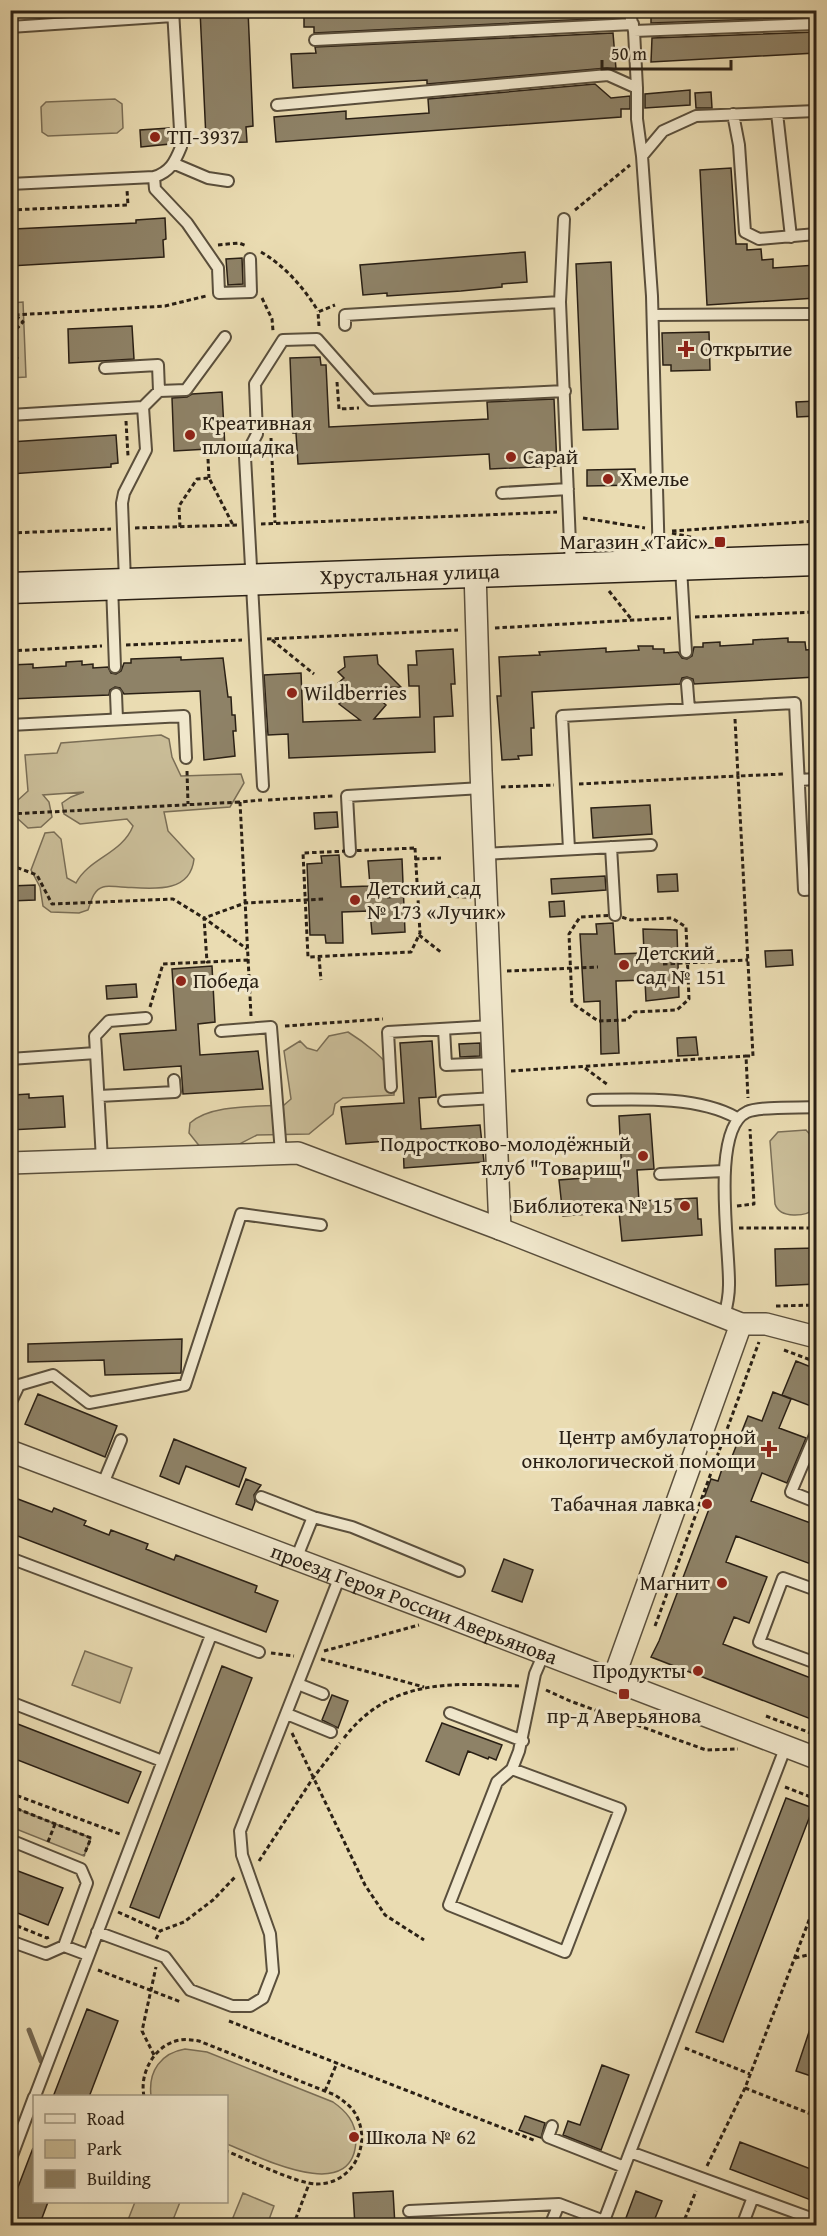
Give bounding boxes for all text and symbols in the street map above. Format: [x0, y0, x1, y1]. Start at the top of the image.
scale bar [602, 33, 731, 71]
text: 50 m [611, 40, 647, 67]
place label: ТП-3937 [167, 121, 240, 152]
marker: ТП-3937 [148, 130, 162, 144]
place label: Открытие [700, 333, 793, 364]
marker: Открытие [677, 340, 695, 358]
place label: Креативная площадка [202, 407, 312, 462]
marker: Креативная площадка [183, 428, 197, 442]
place label: Сарай [523, 441, 578, 472]
marker: Сарай [504, 450, 518, 464]
place label: Хмелье [620, 463, 689, 494]
marker: Хмелье [601, 472, 615, 486]
place label: Магазин «Таис» [560, 526, 708, 557]
marker: Магазин «Таис» [713, 535, 727, 549]
street label: Хрустальная улица [319, 555, 500, 592]
place label: Wildberries [304, 677, 407, 708]
marker: Wildberries [285, 686, 299, 700]
place label: Детский сад № 173 «Лучик» [366, 872, 506, 927]
marker: Детский сад № 173 «Лучик» [348, 893, 362, 907]
place label: Детский сад № 151 [635, 937, 726, 992]
marker: Детский сад № 151 [617, 958, 631, 972]
place label: Победа [193, 965, 259, 996]
marker: Победа [174, 974, 188, 988]
place label: Подростково-молодёжный клуб "Товарищ" [380, 1128, 631, 1183]
marker: Подростково-молодёжный клуб "Товарищ" [636, 1149, 650, 1163]
place label: Библиотека № 15 [513, 1190, 673, 1221]
marker: Библиотека № 15 [678, 1199, 692, 1213]
place label: Центр амбулаторной онкологической помощи [522, 1421, 756, 1476]
marker: Центр амбулаторной онкологической помощи [760, 1440, 778, 1458]
place label: Табачная лавка [551, 1488, 695, 1519]
marker: Табачная лавка [700, 1497, 714, 1511]
street label: проезд Героя России Аверьянова [266, 1535, 562, 1672]
place label: Магнит [640, 1567, 710, 1598]
marker: Магнит [715, 1576, 729, 1590]
place label: Продукты [592, 1655, 686, 1686]
marker: Продукты [691, 1664, 705, 1678]
marker: пр-д Аверьянова [617, 1687, 631, 1701]
place label: пр-д Аверьянова [547, 1700, 701, 1731]
legend [33, 2095, 228, 2203]
text: Road [87, 2105, 125, 2132]
place label: Школа № 62 [366, 2121, 476, 2152]
marker: Школа № 62 [347, 2130, 361, 2144]
text: Park [87, 2135, 123, 2162]
text: Building [87, 2165, 151, 2192]

